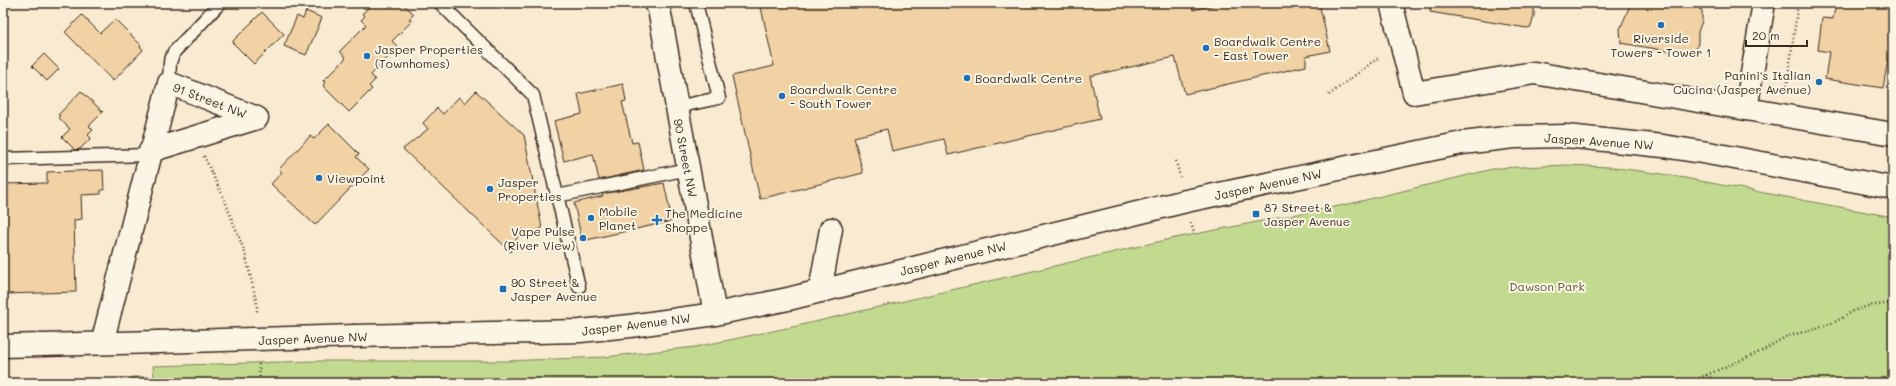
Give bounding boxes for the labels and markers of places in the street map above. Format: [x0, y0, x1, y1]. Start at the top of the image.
marker: Riverside Towers - Tower 1 [1656, 20, 1666, 30]
place label: Riverside Towers - Tower 1 [1611, 30, 1711, 60]
place label: Boardwalk Centre - East Tower [1214, 33, 1321, 63]
place label: Jasper Properties (Townhomes) [375, 41, 483, 71]
marker: Boardwalk Centre - East Tower [1201, 43, 1211, 53]
marker: Jasper Properties (Townhomes) [362, 51, 372, 61]
place label: Panini's Italian Cucina (Jasper Avenue) [1673, 67, 1811, 97]
place label: Boardwalk Centre [975, 70, 1082, 86]
marker: Boardwalk Centre [962, 73, 972, 83]
marker: Panini's Italian Cucina (Jasper Avenue) [1814, 77, 1824, 87]
place label: Boardwalk Centre - South Tower [790, 81, 897, 111]
marker: Boardwalk Centre - South Tower [777, 91, 787, 101]
place label: Viewpoint [327, 170, 385, 186]
marker: Viewpoint [314, 173, 324, 183]
place label: Jasper Properties [498, 174, 562, 204]
marker: Jasper Properties [485, 184, 495, 194]
place label: 87 Street & Jasper Avenue [1264, 199, 1350, 229]
place label: Mobile Planet [599, 203, 637, 233]
place label: The Medicine Shoppe [665, 205, 743, 235]
marker: 87 Street & Jasper Avenue [1251, 209, 1261, 219]
marker: Mobile Planet [586, 213, 596, 223]
marker: The Medicine Shoppe [652, 215, 662, 225]
place label: Vape Pulse (River View) [504, 223, 575, 253]
marker: Vape Pulse (River View) [578, 233, 588, 243]
place label: 90 Street & Jasper Avenue [511, 274, 597, 304]
marker: 90 Street & Jasper Avenue [498, 284, 508, 294]

